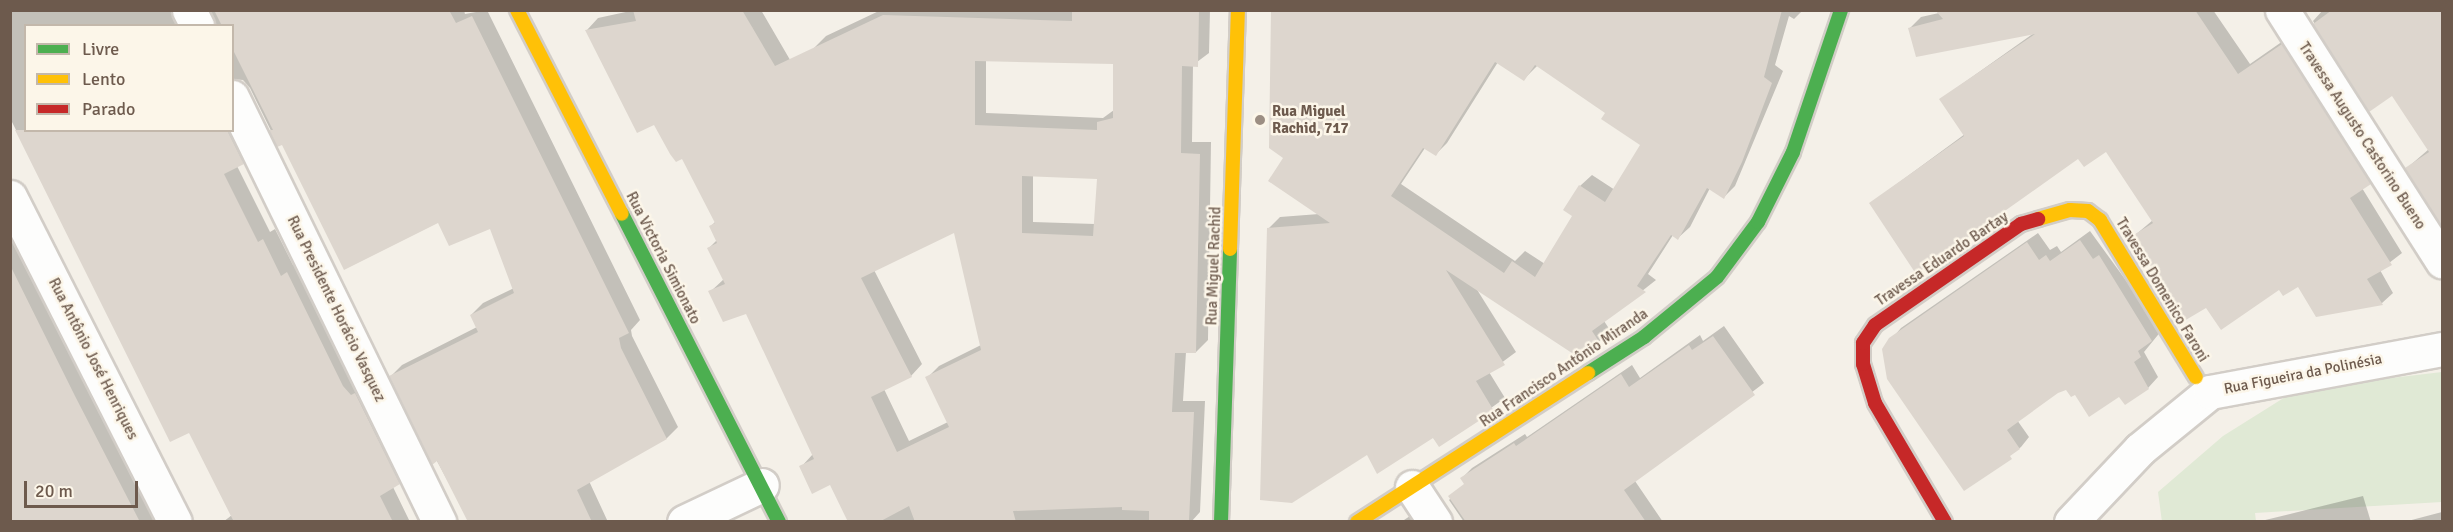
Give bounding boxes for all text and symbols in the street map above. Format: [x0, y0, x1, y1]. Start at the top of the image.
legend [24, 24, 234, 132]
text: Livre [82, 38, 119, 60]
street label: Travessa Augusto Castorino Bueno [2295, 39, 2429, 233]
text: Lento [82, 68, 125, 90]
text: Parado [82, 98, 135, 120]
place label: Rua Miguel Rachid, 717 [1272, 102, 1349, 137]
marker: Rua Miguel Rachid, 717 [1253, 113, 1267, 127]
street label: Rua Victoria Simionato [622, 189, 704, 327]
street label: Rua Miguel Rachid [1203, 206, 1225, 326]
street label: Travessa Eduardo Bartay [1872, 208, 2012, 310]
street label: Rua Presidente Horácio Vasquez [283, 213, 389, 405]
street label: Travessa Domenico Faroni [2112, 215, 2212, 365]
street label: Rua Antônio José Henriques [44, 275, 142, 443]
street label: Rua Francisco Antônio Miranda [1476, 305, 1652, 431]
street label: Rua Figueira da Polinésia [2222, 350, 2384, 398]
scale bar [27, 469, 141, 507]
text: 20 m [35, 480, 73, 502]

